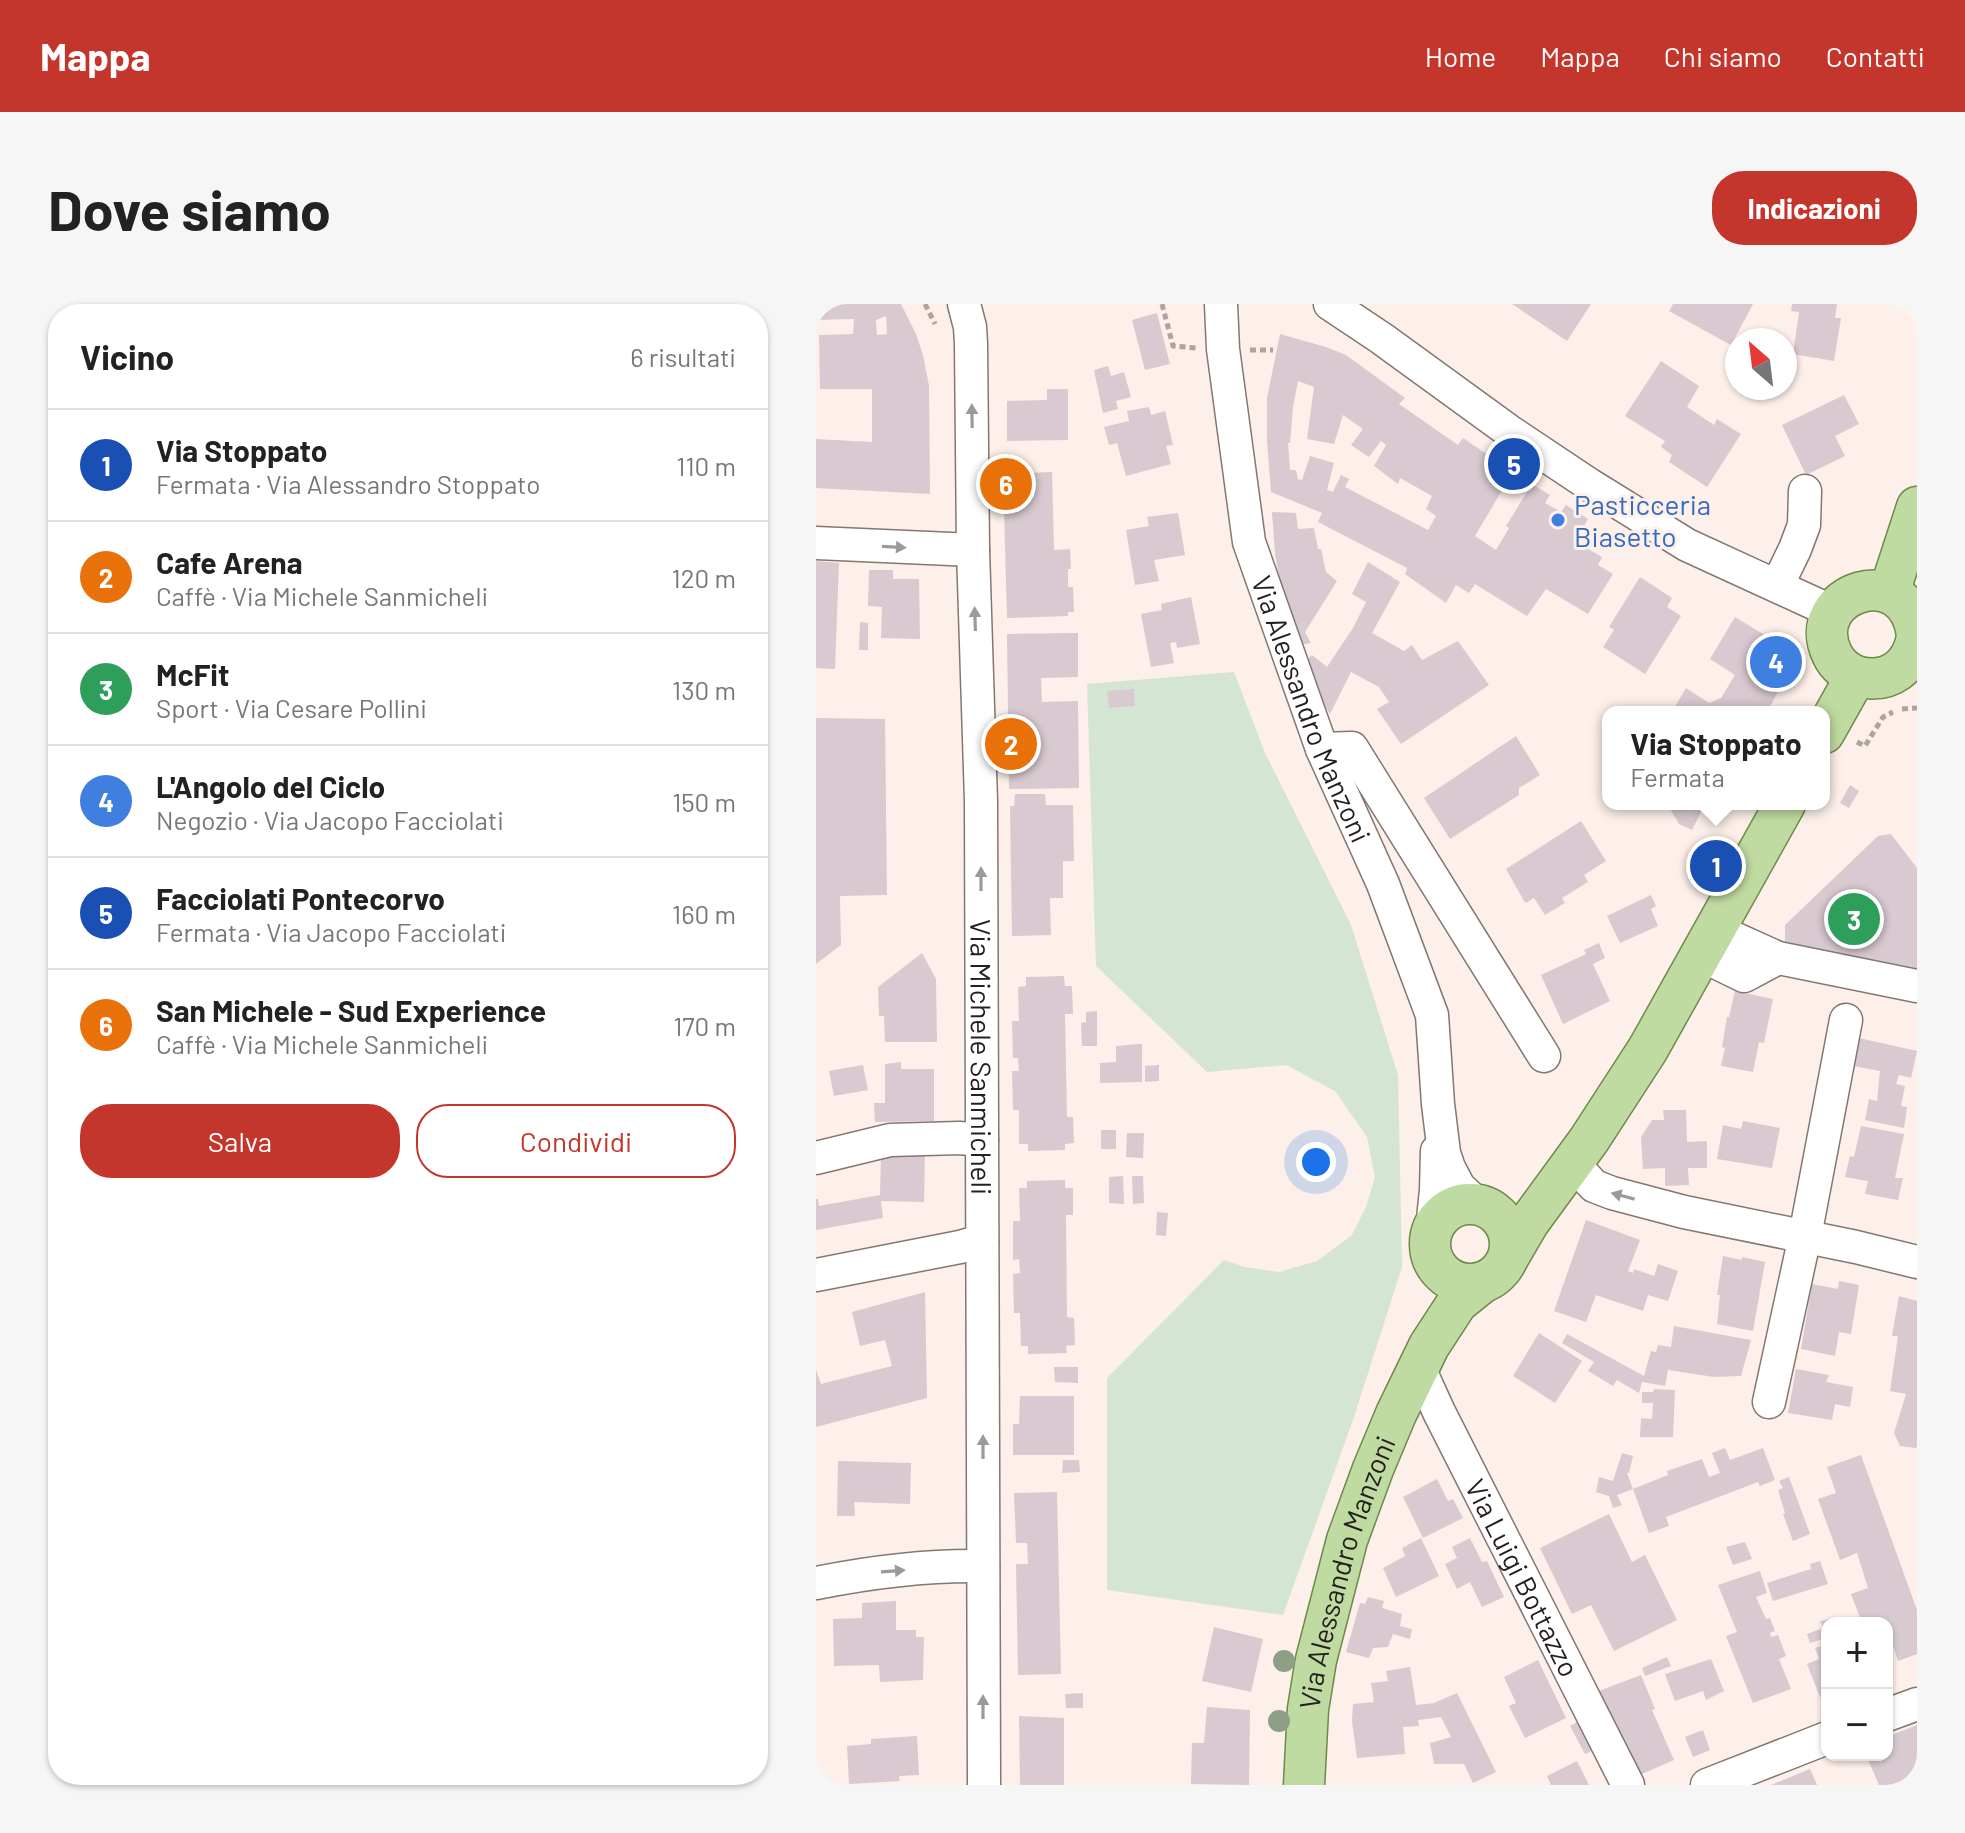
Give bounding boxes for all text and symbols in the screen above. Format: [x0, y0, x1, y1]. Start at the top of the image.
text: Mappa [40, 33, 150, 79]
text: Home [1425, 39, 1496, 73]
text: Mappa [1540, 39, 1620, 73]
text: Chi siamo [1664, 39, 1782, 73]
text: Contatti [1826, 39, 1925, 73]
button: Indicazioni [1712, 171, 1917, 245]
text: Dove siamo [48, 175, 331, 242]
north arrow [1725, 328, 1797, 400]
text: Vicino [80, 336, 174, 377]
text: 6 risultati [630, 341, 736, 372]
one-way arrow [966, 403, 978, 428]
text: Via Stoppato [156, 432, 327, 468]
pin: 5 [1488, 434, 1540, 494]
text: 1 [101, 450, 111, 481]
text: 110 m [676, 450, 736, 481]
pin: 6 [980, 454, 1032, 514]
text: Fermata · Via Alessandro Stoppato [156, 468, 540, 499]
place label: Pasticceria Biasetto [1574, 487, 1711, 553]
marker: Pasticceria Biasetto [1549, 511, 1567, 529]
one-way arrow [882, 540, 907, 553]
text: Cafe Arena [156, 544, 303, 580]
text: 2 [99, 562, 113, 593]
text: 120 m [672, 562, 736, 593]
street label: Via Alessandro Manzoni [1245, 571, 1379, 847]
text: Caffè · Via Michele Sanmicheli [156, 580, 488, 611]
one-way arrow [969, 606, 982, 631]
pin: 4 [1750, 632, 1802, 692]
text: McFit [156, 656, 229, 692]
text: 3 [99, 674, 113, 705]
text: 130 m [672, 674, 736, 705]
text: Sport · Via Cesare Pollini [156, 692, 427, 723]
popup [1602, 706, 1830, 810]
pin: 2 [985, 714, 1037, 774]
text: Via Stoppato [1630, 725, 1802, 761]
text: Fermata [1630, 761, 1725, 792]
text: L'Angolo del Ciclo [156, 768, 385, 804]
text: 4 [98, 786, 114, 817]
text: 150 m [672, 786, 736, 817]
text: Negozio · Via Jacopo Facciolati [156, 804, 504, 835]
pin: 1 [1690, 836, 1742, 896]
one-way arrow [975, 866, 987, 891]
text: Facciolati Pontecorvo [156, 880, 445, 916]
pin: 3 [1828, 889, 1880, 949]
text: 5 [99, 898, 113, 929]
text: 160 m [672, 898, 736, 929]
text: Fermata · Via Jacopo Facciolati [156, 916, 506, 947]
street label: Via Michele Sanmicheli [964, 919, 999, 1195]
text: San Michele - Sud Experience [156, 992, 546, 1028]
text: 6 [99, 1010, 113, 1041]
text: 170 m [673, 1010, 736, 1041]
text: Caffè · Via Michele Sanmicheli [156, 1028, 488, 1059]
button: Salva [80, 1104, 400, 1178]
button: Condividi [416, 1104, 736, 1178]
your location [1296, 1142, 1336, 1182]
one-way arrow [1610, 1189, 1635, 1201]
street label: Via Alessandro Manzoni [1291, 1431, 1402, 1711]
one-way arrow [977, 1434, 989, 1459]
street label: Via Luigi Bottazzo [1459, 1473, 1587, 1682]
one-way arrow [881, 1564, 906, 1577]
map controls [1821, 1617, 1893, 1761]
button: + [1821, 1617, 1893, 1689]
button: − [1821, 1689, 1893, 1761]
one-way arrow [977, 1694, 990, 1719]

